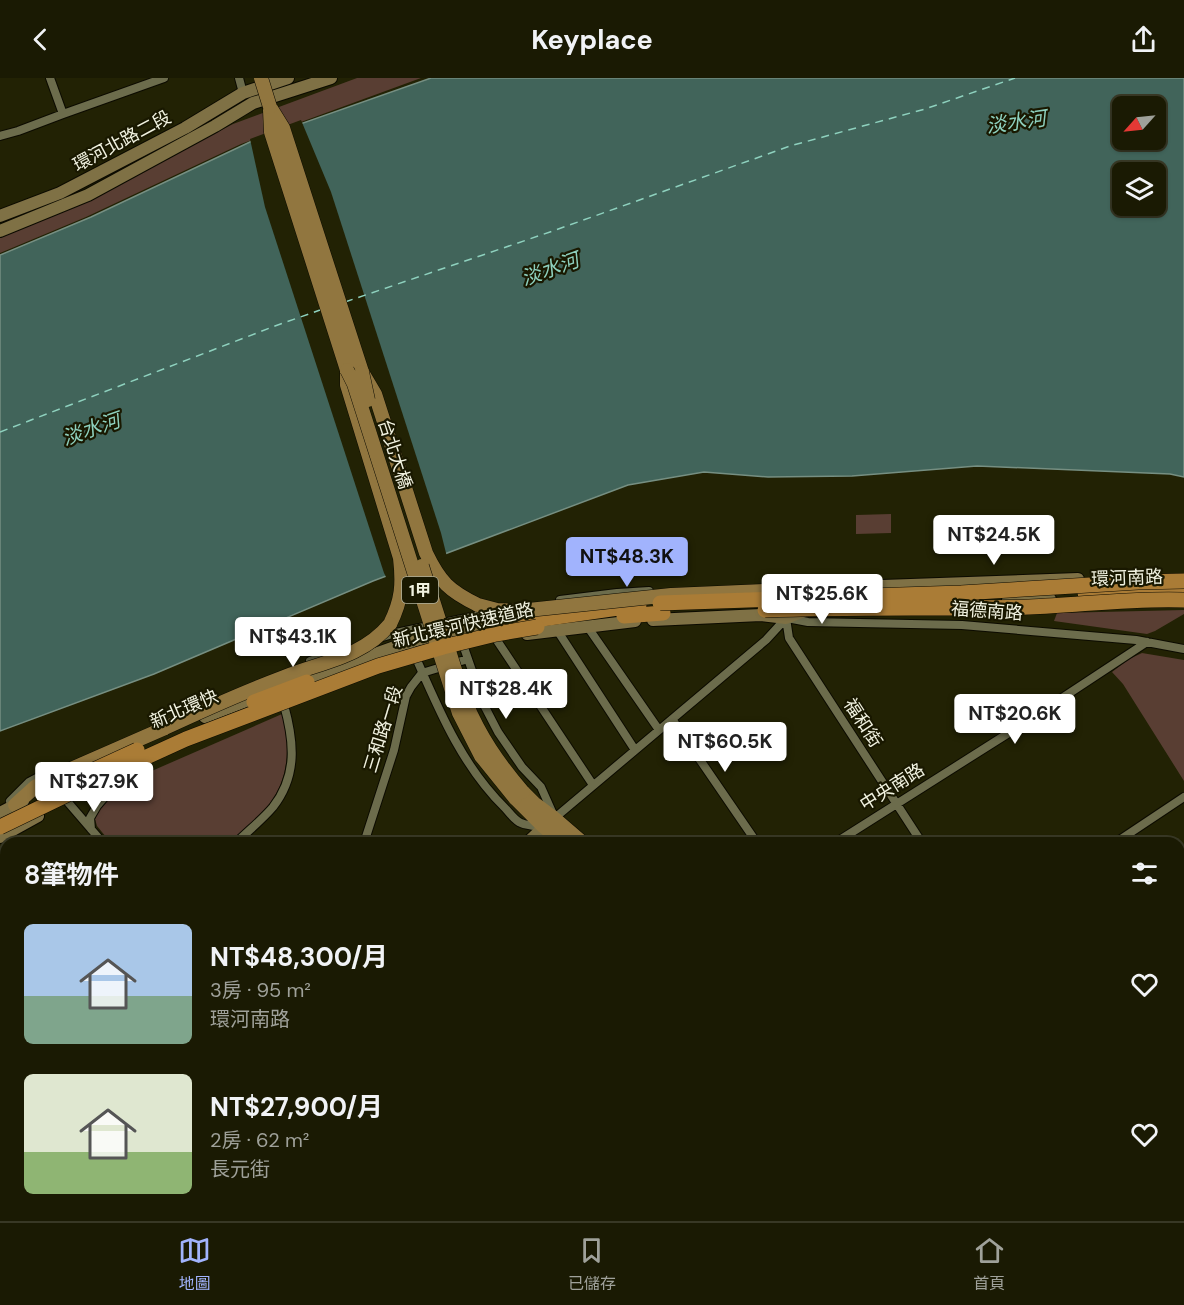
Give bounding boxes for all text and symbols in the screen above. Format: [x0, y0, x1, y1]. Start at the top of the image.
text: Keyplace [531, 22, 653, 57]
icon: back [24, 23, 57, 56]
icon: share [1127, 23, 1160, 56]
north arrow [1112, 96, 1166, 150]
map controls [1112, 96, 1166, 216]
water label: 淡水河 [984, 104, 1051, 139]
street label: 環河北路二段 [69, 105, 175, 177]
button: layers [1112, 162, 1166, 216]
water label: 淡水河 [517, 245, 586, 291]
water label: 淡水河 [58, 406, 127, 451]
street label: 台北大橋 [372, 416, 418, 492]
pin: NT$24.5K [932, 515, 1056, 566]
text: NT$24.5K [947, 521, 1041, 547]
pin: NT$48.3K [565, 537, 689, 588]
text: NT$48.3K [580, 543, 674, 569]
street label: 環河南路 [1091, 565, 1163, 591]
pin: NT$25.6K [760, 574, 884, 625]
road number: 1甲 [402, 577, 438, 603]
text: NT$25.6K [776, 580, 868, 606]
street label: 新北環河快速道路 [390, 597, 536, 653]
street label: 福德南路 [950, 597, 1024, 625]
pin: NT$43.1K [231, 617, 355, 668]
text: NT$43.1K [249, 623, 337, 649]
pin: NT$28.4K [444, 669, 568, 720]
text: NT$28.4K [459, 675, 553, 701]
street label: 三和路一段 [358, 682, 408, 776]
street label: 新北環快 [146, 684, 222, 734]
street label: 福和街 [838, 694, 888, 752]
pin: NT$20.6K [953, 694, 1077, 745]
text: NT$20.6K [968, 700, 1062, 726]
pin: NT$60.5K [663, 722, 787, 773]
text: NT$60.5K [678, 728, 772, 754]
street label: 中央南路 [855, 758, 929, 816]
pin: NT$27.9K [32, 762, 156, 813]
text: NT$27.9K [49, 768, 139, 794]
icon: filters [1128, 857, 1161, 890]
text: 8筆物件 [24, 858, 118, 892]
text: NT$48,300/月 [210, 940, 388, 974]
icon: home [72, 948, 144, 1020]
icon: heart [1128, 968, 1161, 1001]
text: 3房 · 95 m² [210, 977, 311, 1003]
text: 環河南路 [210, 1006, 290, 1032]
text: NT$27,900/月 [210, 1090, 383, 1124]
icon: home [72, 1098, 144, 1170]
icon: heart [1128, 1118, 1161, 1151]
text: 2房 · 62 m² [210, 1127, 309, 1153]
text: 長元街 [210, 1156, 270, 1182]
tab: 地圖 [178, 1234, 211, 1294]
tab: 已儲存 [568, 1234, 616, 1294]
tab: 首頁 [973, 1234, 1006, 1294]

